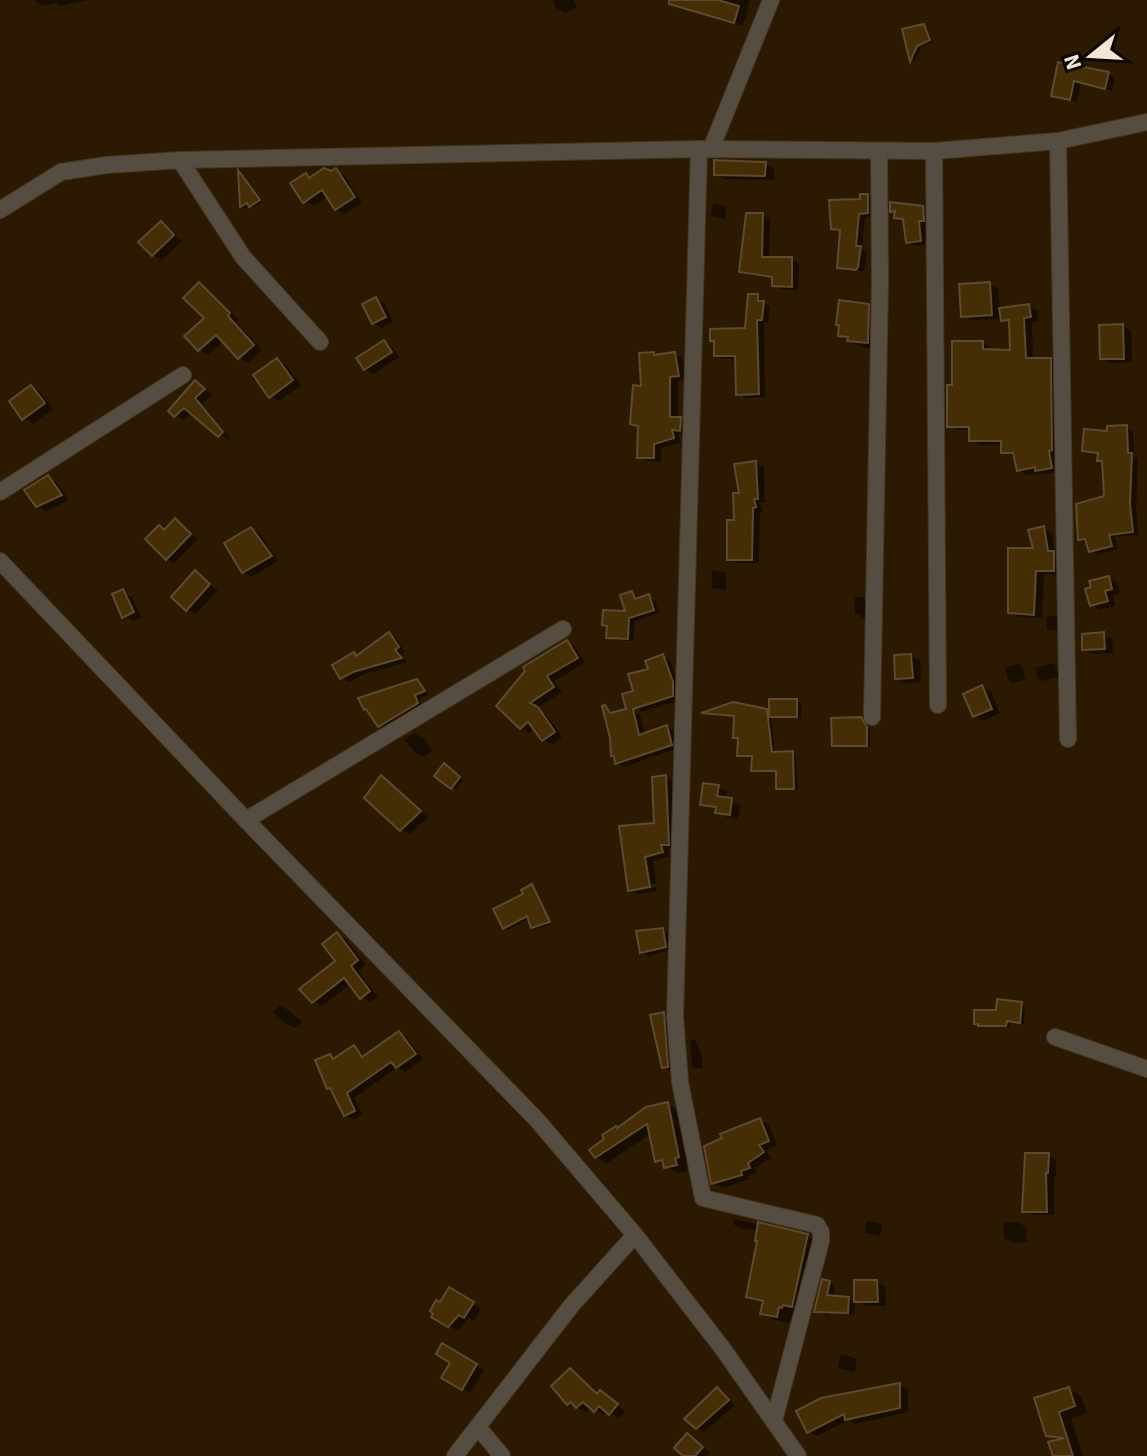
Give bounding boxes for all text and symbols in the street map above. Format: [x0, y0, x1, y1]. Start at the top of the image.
north arrow [1051, 16, 1131, 96]
text: N [1055, 50, 1090, 74]

